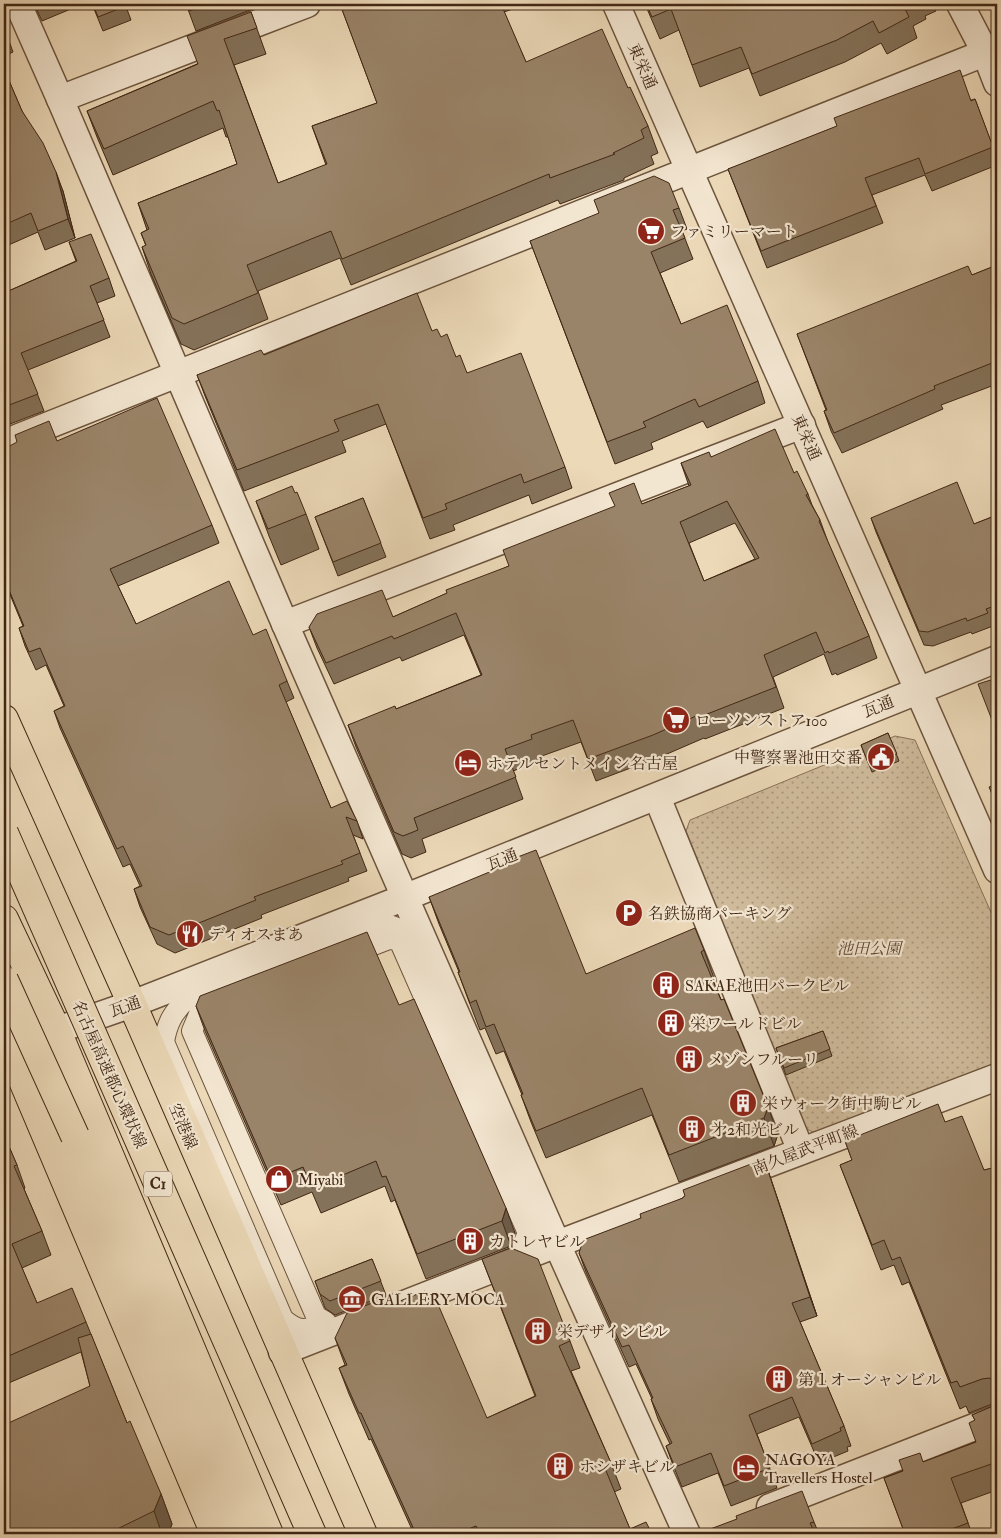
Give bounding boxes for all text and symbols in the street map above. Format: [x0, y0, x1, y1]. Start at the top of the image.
street label: 東栄通 [623, 40, 661, 92]
supermarket icon: ファミリーマート [636, 216, 666, 246]
place label: ファミリーマート [670, 222, 798, 242]
street label: 東栄通 [787, 411, 825, 463]
street label: 瓦通 [860, 692, 897, 722]
supermarket icon: ローソンストア100 [661, 705, 691, 735]
place label: ローソンストア100 [695, 711, 827, 731]
public building icon: 中警察署池田交番 [866, 742, 896, 772]
hotel icon: ホテルセントメイン名古屋 [453, 748, 483, 778]
place label: 中警察署池田交番 [734, 748, 862, 768]
place label: ホテルセントメイン名古屋 [487, 754, 678, 774]
street label: 瓦通 [484, 845, 521, 875]
parking icon: 名鉄協商パーキング [614, 898, 644, 928]
place label: 名鉄協商パーキング [648, 904, 792, 924]
restaurant icon: ディオスまあ [175, 919, 205, 949]
place label: ディオスまあ [209, 925, 304, 945]
park label: 池田公園 [837, 939, 904, 959]
building icon: SAKAE池田パークビル [651, 970, 681, 1000]
place label: SAKAE池田パークビル [685, 976, 849, 996]
street label: 瓦通 [107, 992, 144, 1022]
street label: 名古屋高速都心環状線 [67, 997, 151, 1152]
building icon: 栄ワールドビル [656, 1008, 686, 1038]
place label: 栄ワールドビル [690, 1014, 802, 1034]
building icon: メゾンフルーリ [674, 1044, 704, 1074]
place label: メゾンフルーリ [708, 1050, 819, 1070]
building icon: 栄ウォーク街中駒ビル [728, 1088, 758, 1118]
place label: 栄ウォーク街中駒ビル [762, 1094, 921, 1114]
street label: 空港線 [164, 1100, 202, 1152]
building icon: 㐧2和光ビル [677, 1114, 707, 1144]
place label: 㐧2和光ビル [711, 1120, 799, 1140]
street label: 南久屋武平町線 [749, 1121, 861, 1179]
shop icon: Miyabi [264, 1164, 294, 1194]
place label: Miyabi [298, 1170, 343, 1190]
road number: C1 [144, 1172, 172, 1196]
building icon: カトレヤビル [455, 1226, 485, 1256]
place label: カトレヤビル [489, 1232, 585, 1252]
museum icon: GALLERY MOCA [337, 1284, 367, 1314]
place label: GALLERY MOCA [371, 1290, 505, 1310]
building icon: 栄デザインビル [523, 1316, 553, 1346]
place label: 栄デザインビル [557, 1322, 668, 1342]
building icon: 第１オーシャンビル [764, 1364, 794, 1394]
place label: 第１オーシャンビル [798, 1370, 941, 1390]
place label: NAGOYA Travellers Hostel [765, 1450, 873, 1488]
building icon: ホシザキビル [545, 1451, 575, 1481]
hotel icon: NAGOYA Travellers Hostel [731, 1453, 761, 1483]
place label: ホシザキビル [579, 1457, 675, 1477]

